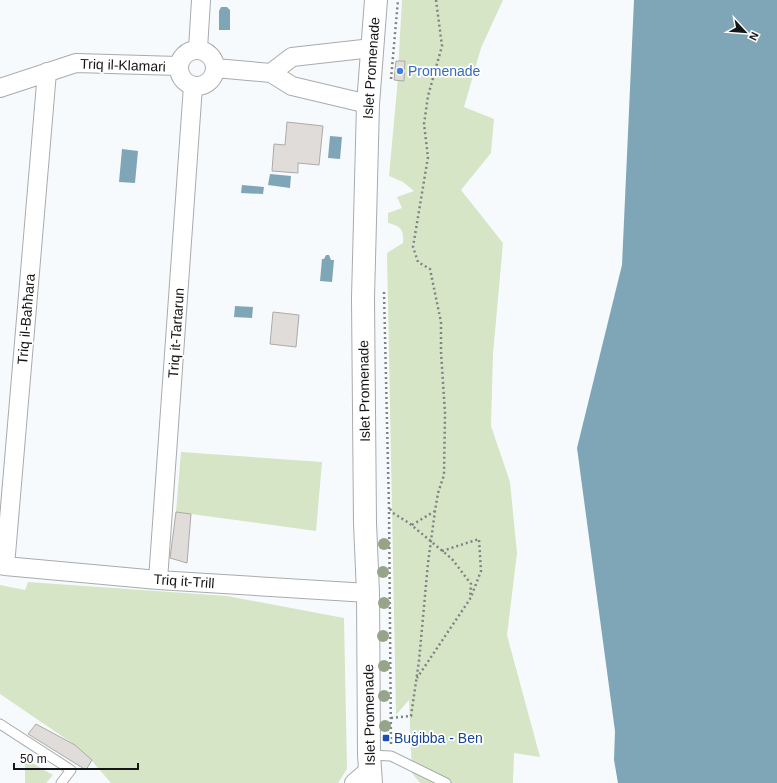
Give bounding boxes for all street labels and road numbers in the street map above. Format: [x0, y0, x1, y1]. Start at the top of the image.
street label: Islet Promenade [359, 16, 383, 119]
street label: Triq il-Klamari [80, 56, 166, 74]
street label: Triq il-Baħħara [14, 273, 38, 365]
street label: Triq it-Tartarun [165, 287, 187, 379]
street label: Islet Promenade [355, 340, 373, 442]
street label: Triq it-Trill [153, 571, 215, 591]
street label: Islet Promenade [360, 664, 378, 766]

